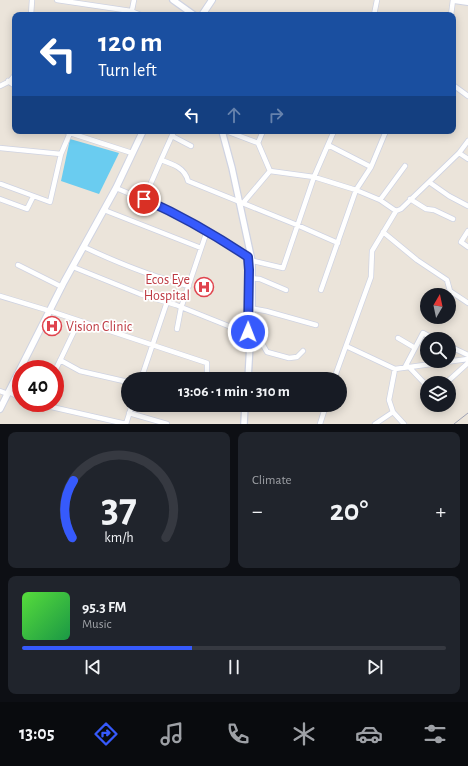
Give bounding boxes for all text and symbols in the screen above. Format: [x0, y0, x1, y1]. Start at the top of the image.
icon: left [32, 28, 84, 80]
text: 120 m [98, 29, 163, 57]
text: Turn left [98, 62, 157, 80]
icon: left [181, 104, 203, 126]
icon: ahead [223, 104, 245, 126]
icon: right [265, 104, 287, 126]
pin [127, 182, 161, 216]
icon: arrive [133, 188, 155, 210]
place label: Ecos Eye Hospital [144, 273, 190, 303]
hospital icon: Ecos Eye Hospital [193, 276, 215, 298]
north arrow [420, 288, 456, 324]
map controls [420, 288, 456, 412]
position arrow [227, 311, 269, 353]
hospital icon: Vision Clinic [41, 315, 63, 337]
place label: Vision Clinic [66, 320, 133, 334]
button: search [420, 332, 456, 368]
speed limit sign: 40 [12, 360, 64, 412]
button: layers [420, 376, 456, 412]
text: 13:06 · 1 min · 310 m [178, 384, 290, 399]
text: Climate [252, 474, 291, 487]
text: 37 [101, 488, 137, 529]
text: 20° [330, 496, 368, 526]
text: − [252, 500, 263, 522]
text: + [435, 500, 446, 522]
text: km/h [104, 531, 134, 545]
text: 95.3 FM [82, 600, 127, 615]
text: Music [82, 618, 112, 631]
icon: previous [82, 656, 104, 678]
icon: pause [223, 656, 245, 678]
icon: next [364, 656, 386, 678]
icon: directions [92, 720, 120, 748]
icon: music [158, 720, 186, 748]
icon: phone [224, 720, 252, 748]
icon: climate [290, 720, 318, 748]
icon: car [355, 720, 383, 748]
icon: filters [421, 720, 449, 748]
text: 13:05 [19, 725, 54, 743]

